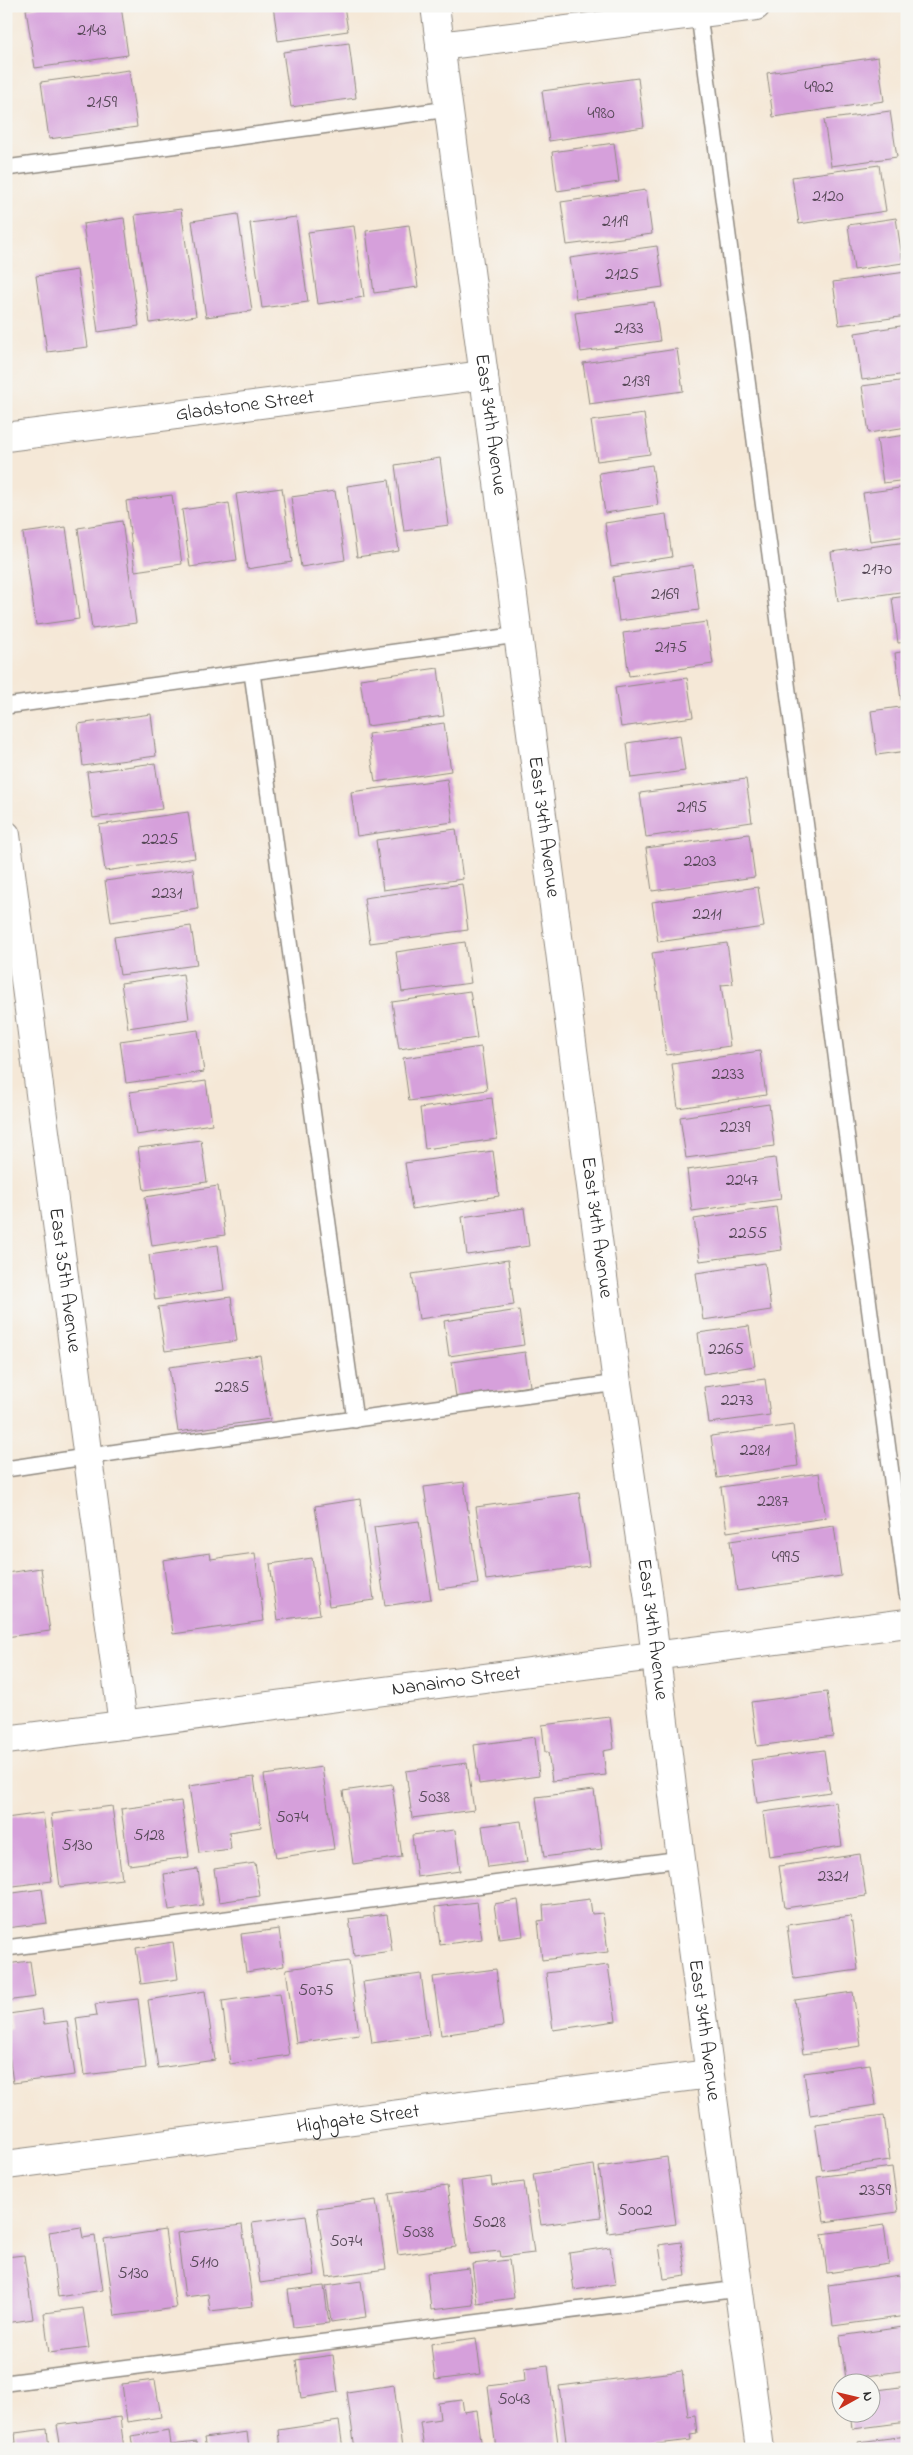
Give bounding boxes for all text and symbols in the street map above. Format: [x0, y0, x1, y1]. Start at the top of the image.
house number: 2143 [77, 18, 107, 44]
house number: 4902 [804, 75, 834, 101]
house number: 2159 [87, 90, 118, 116]
house number: 4980 [587, 101, 615, 127]
house number: 2120 [812, 184, 844, 210]
house number: 2119 [602, 209, 628, 235]
house number: 2125 [605, 262, 639, 288]
house number: 2133 [614, 316, 644, 342]
street label: East 34th Avenue [467, 352, 514, 497]
house number: 2139 [622, 369, 650, 395]
street label: Gladstone Street [174, 383, 316, 429]
house number: 2170 [862, 557, 892, 583]
house number: 2169 [651, 582, 680, 608]
house number: 2175 [655, 635, 687, 661]
street label: East 34th Avenue [520, 754, 567, 899]
house number: 2195 [677, 795, 707, 821]
house number: 2225 [141, 827, 179, 853]
house number: 2203 [683, 849, 717, 875]
house number: 2231 [151, 881, 183, 907]
house number: 2211 [692, 902, 722, 928]
house number: 2233 [712, 1062, 744, 1088]
house number: 2239 [720, 1115, 751, 1141]
street label: East 34th Avenue [573, 1155, 620, 1300]
house number: 2247 [726, 1168, 759, 1194]
street label: East 35th Avenue [41, 1206, 88, 1354]
house number: 2255 [729, 1221, 767, 1247]
house number: 2265 [708, 1337, 744, 1363]
house number: 2285 [215, 1375, 249, 1401]
house number: 2273 [721, 1388, 753, 1414]
house number: 2281 [740, 1438, 770, 1464]
house number: 2287 [757, 1489, 790, 1515]
house number: 4995 [772, 1545, 800, 1571]
street label: East 34th Avenue [629, 1557, 676, 1702]
street label: Nanaimo Street [390, 1659, 523, 1704]
house number: 5038 [418, 1785, 450, 1811]
house number: 5074 [276, 1805, 309, 1831]
house number: 5128 [133, 1823, 165, 1849]
house number: 5130 [61, 1833, 93, 1859]
house number: 2321 [817, 1864, 849, 1890]
street label: East 34th Avenue [680, 1958, 728, 2103]
house number: 5075 [298, 1978, 334, 2004]
street label: Highgate Street [295, 2097, 422, 2142]
house number: 2359 [859, 2178, 892, 2204]
house number: 5002 [618, 2198, 652, 2224]
house number: 5028 [472, 2210, 506, 2236]
house number: 5038 [402, 2220, 434, 2246]
house number: 5074 [330, 2229, 363, 2255]
house number: 5110 [189, 2250, 219, 2276]
house number: 5130 [117, 2261, 149, 2287]
north arrow [830, 2372, 880, 2422]
house number: 5043 [498, 2387, 530, 2413]
text: N [856, 2390, 878, 2403]

